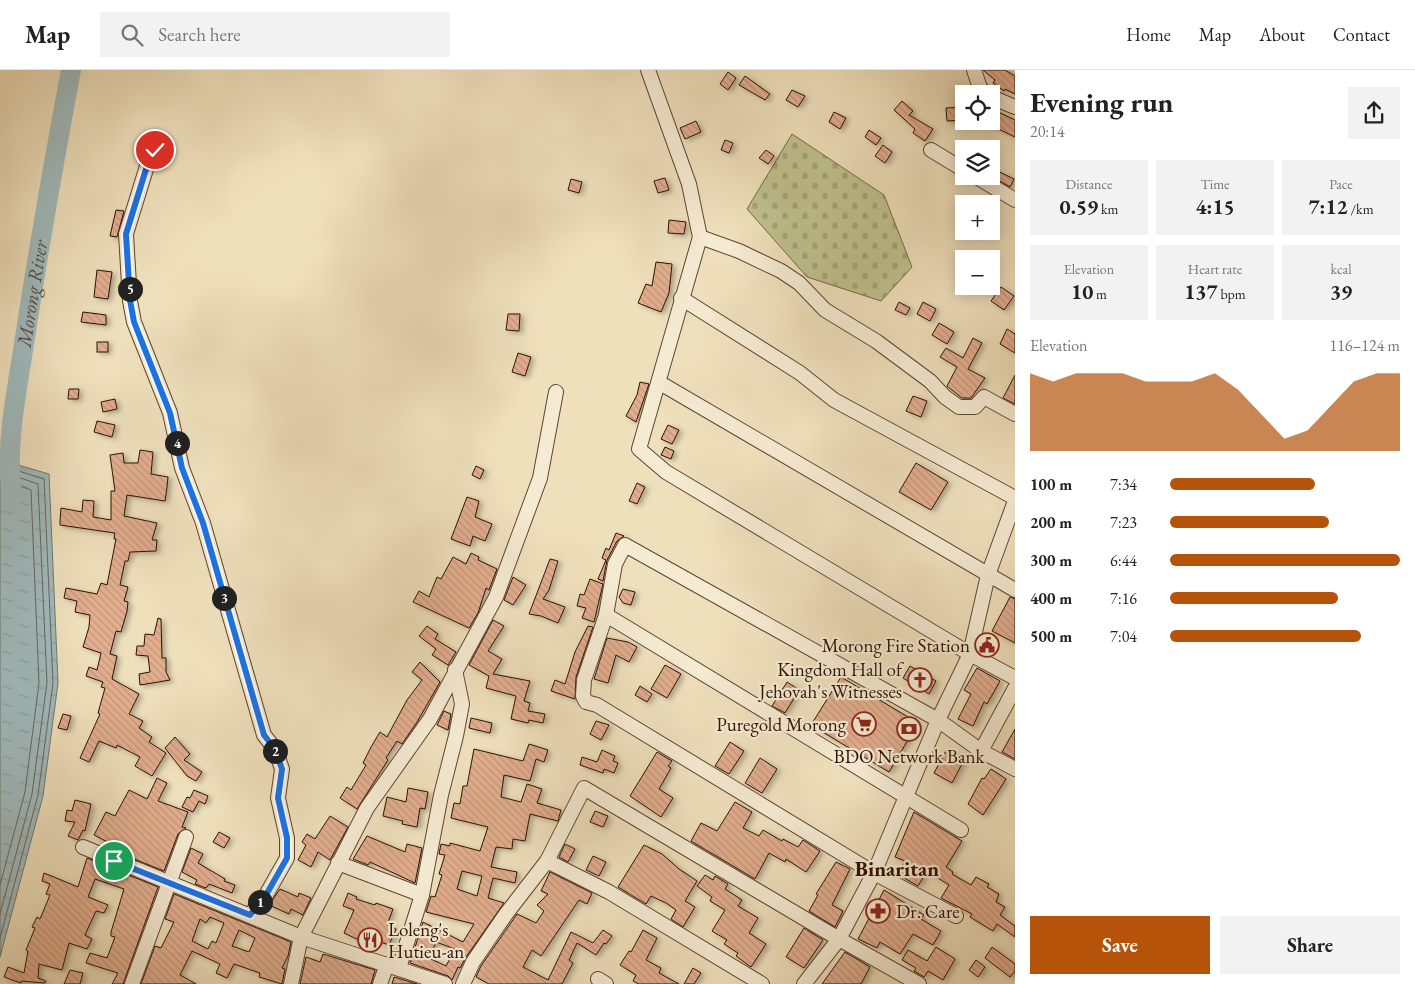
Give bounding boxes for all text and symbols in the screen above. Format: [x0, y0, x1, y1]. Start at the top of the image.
search box [100, 12, 450, 57]
text: Map [25, 19, 70, 50]
icon: search [118, 21, 146, 49]
text: Search here [158, 22, 241, 47]
text: Home [1126, 23, 1171, 46]
text: Map [1199, 23, 1231, 46]
text: About [1259, 23, 1305, 46]
text: Contact [1333, 23, 1390, 46]
text: Evening run [1030, 84, 1173, 120]
map controls [955, 85, 1000, 295]
button: locate [955, 85, 1000, 130]
button: share [1348, 87, 1400, 139]
text: 20:14 [1030, 121, 1065, 142]
pin [134, 129, 176, 171]
icon: check [141, 136, 169, 164]
button: layers [955, 140, 1000, 185]
text: Distance [1066, 175, 1112, 193]
text: Time [1200, 175, 1230, 193]
text: Pace [1329, 175, 1353, 193]
text: 0.59 [1060, 193, 1098, 220]
text: 4:15 [1195, 193, 1235, 220]
text: 7:12 [1308, 193, 1348, 220]
button: + [955, 195, 1000, 240]
text: km [1098, 200, 1118, 218]
text: /km [1348, 200, 1374, 218]
water label: Morong River [11, 237, 54, 350]
button: − [955, 250, 1000, 295]
text: Elevation [1064, 260, 1114, 278]
text: Heart rate [1188, 260, 1242, 278]
text: kcal [1331, 260, 1352, 278]
pin: 5 [118, 276, 142, 302]
text: 10 [1071, 278, 1093, 305]
text: 137 [1184, 278, 1218, 305]
text: 39 [1330, 278, 1352, 305]
text: 5 [127, 280, 134, 298]
text: m [1093, 285, 1107, 303]
text: bpm [1218, 285, 1246, 303]
text: Elevation [1030, 335, 1088, 356]
text: 116–124 m [1329, 335, 1400, 356]
pin: 4 [164, 430, 190, 456]
text: 4 [174, 434, 181, 452]
text: 100 m [1030, 474, 1072, 495]
text: 7:34 [1110, 474, 1137, 495]
text: 200 m [1030, 512, 1072, 533]
text: 7:23 [1110, 512, 1137, 533]
text: 300 m [1030, 550, 1072, 571]
text: 6:44 [1110, 550, 1137, 571]
pin: 3 [212, 586, 236, 610]
text: 400 m [1030, 588, 1072, 609]
text: 7:16 [1110, 588, 1137, 609]
text: 3 [221, 589, 228, 607]
text: 500 m [1030, 626, 1072, 647]
text: 7:04 [1110, 626, 1137, 647]
public building icon: Morong Fire Station [974, 632, 1000, 658]
place label: Morong Fire Station [822, 633, 970, 658]
place label: Kingdom Hall of Jehovah's Witnesses [757, 657, 904, 704]
church icon: Kingdom Hall of Jehovah's Witnesses [907, 667, 933, 693]
supermarket icon: Puregold Morong [851, 711, 877, 737]
place label: Puregold Morong [716, 712, 847, 737]
bank icon: BDO Network Bank [896, 716, 922, 742]
pin: 2 [262, 738, 288, 764]
text: 2 [272, 742, 279, 760]
place label: BDO Network Bank [834, 744, 986, 769]
pin [93, 840, 135, 882]
icon: arrive [100, 847, 128, 875]
district label: Binaritan [855, 855, 939, 882]
pin: 1 [248, 890, 272, 914]
text: 1 [257, 893, 264, 911]
pharmacy icon: Dr. Care [865, 898, 891, 924]
place label: Dr. Care [896, 899, 960, 924]
button: Save [1030, 916, 1210, 974]
button: Share [1220, 916, 1400, 974]
place label: Loleng's Hutieu-an [388, 917, 464, 964]
restaurant icon: Loleng's Hutieu-an [357, 927, 383, 953]

